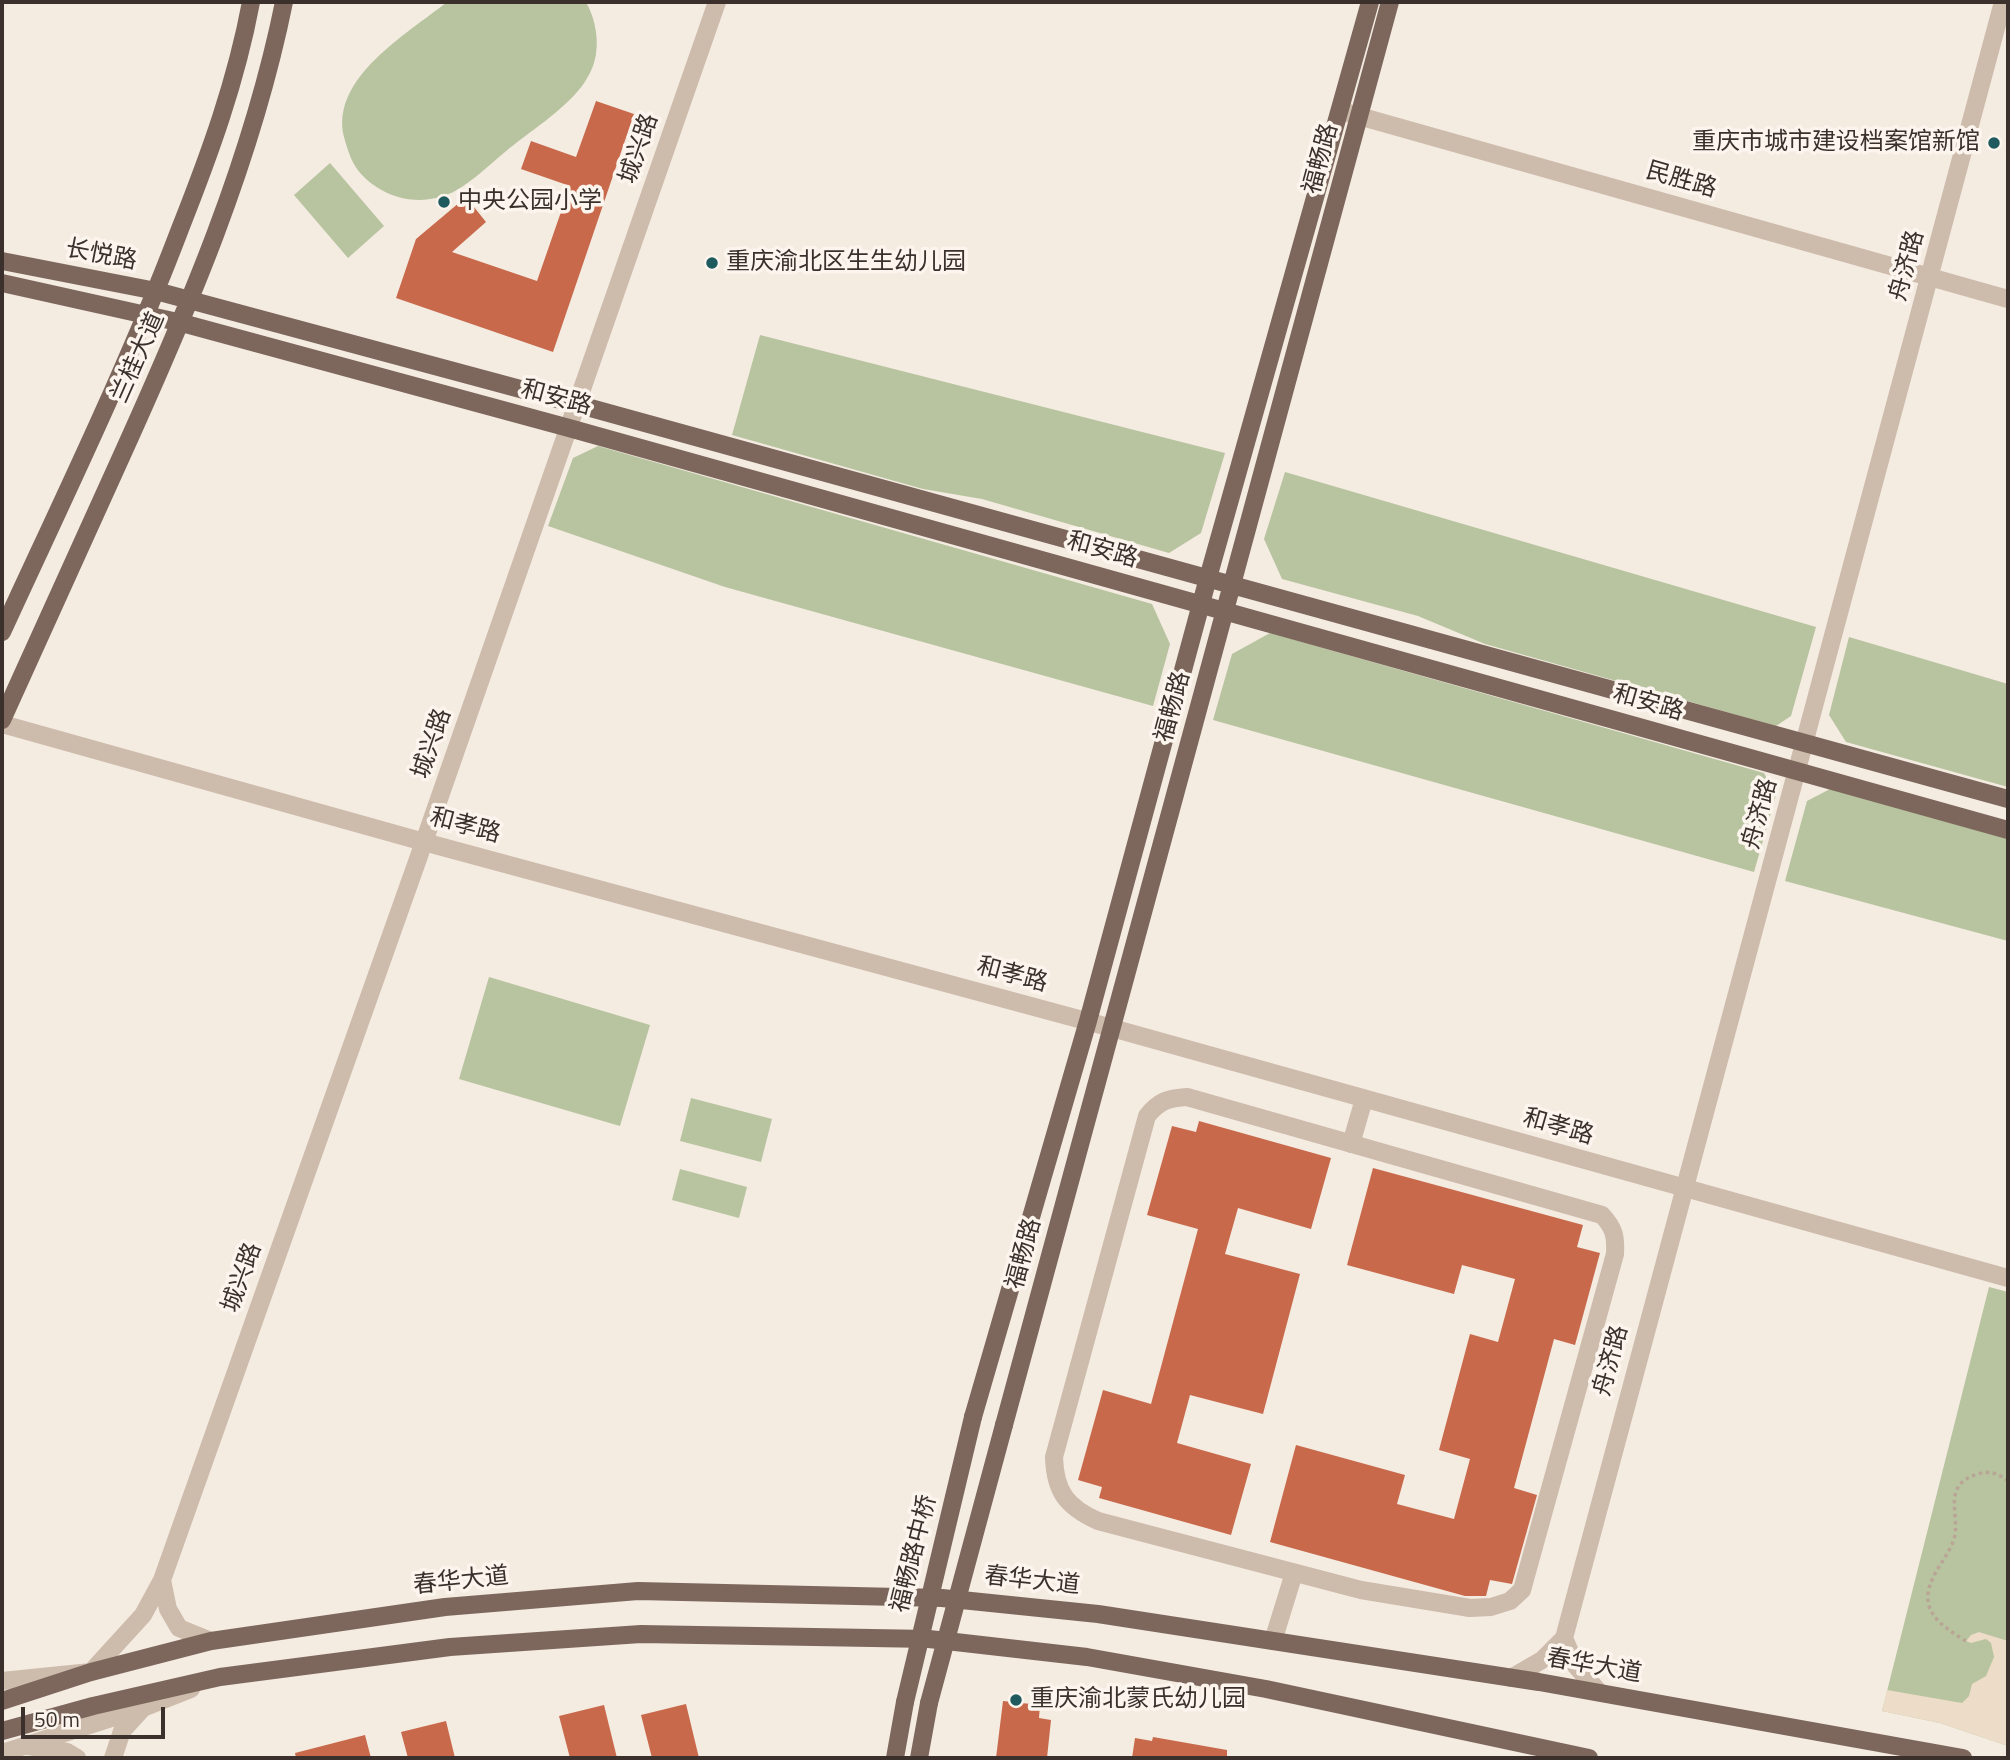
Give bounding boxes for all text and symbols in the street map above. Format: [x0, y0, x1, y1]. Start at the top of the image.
street label: 城兴路 [615, 110, 665, 188]
street label: 福畅路 [1299, 120, 1345, 198]
place label: 重庆市城市建设档案馆新馆 [1692, 129, 1980, 157]
marker: 重庆市城市建设档案馆新馆 [1986, 135, 2002, 151]
street label: 民胜路 [1642, 157, 1720, 205]
place label: 中央公园小学 [458, 188, 602, 216]
marker: 中央公园小学 [436, 194, 452, 210]
street label: 舟济路 [1885, 227, 1931, 305]
street label: 长悦路 [63, 235, 139, 277]
place label: 重庆渝北区生生幼儿园 [726, 249, 966, 277]
marker: 重庆渝北区生生幼儿园 [704, 255, 720, 271]
street label: 兰桂大道 [106, 308, 172, 408]
street label: 和安路 [517, 376, 595, 422]
street label: 和安路 [1063, 527, 1141, 575]
street label: 福畅路 [1151, 668, 1197, 746]
street label: 和安路 [1609, 680, 1687, 728]
street label: 城兴路 [408, 705, 458, 783]
street label: 舟济路 [1738, 775, 1784, 853]
street label: 和孝路 [426, 804, 504, 850]
street label: 和孝路 [973, 953, 1051, 999]
street label: 和孝路 [1519, 1104, 1597, 1152]
street label: 福畅路 [1002, 1215, 1048, 1293]
street label: 城兴路 [217, 1239, 269, 1317]
street label: 舟济路 [1589, 1322, 1635, 1400]
street label: 福畅路中桥 [887, 1492, 943, 1616]
street label: 春华大道 [412, 1563, 510, 1601]
street label: 春华大道 [983, 1563, 1081, 1601]
street label: 春华大道 [1544, 1644, 1644, 1690]
place label: 重庆渝北蒙氏幼儿园 [1030, 1686, 1246, 1714]
marker: 重庆渝北蒙氏幼儿园 [1008, 1692, 1024, 1708]
scale bar [24, 1694, 168, 1738]
text: 50 m [34, 1703, 80, 1735]

